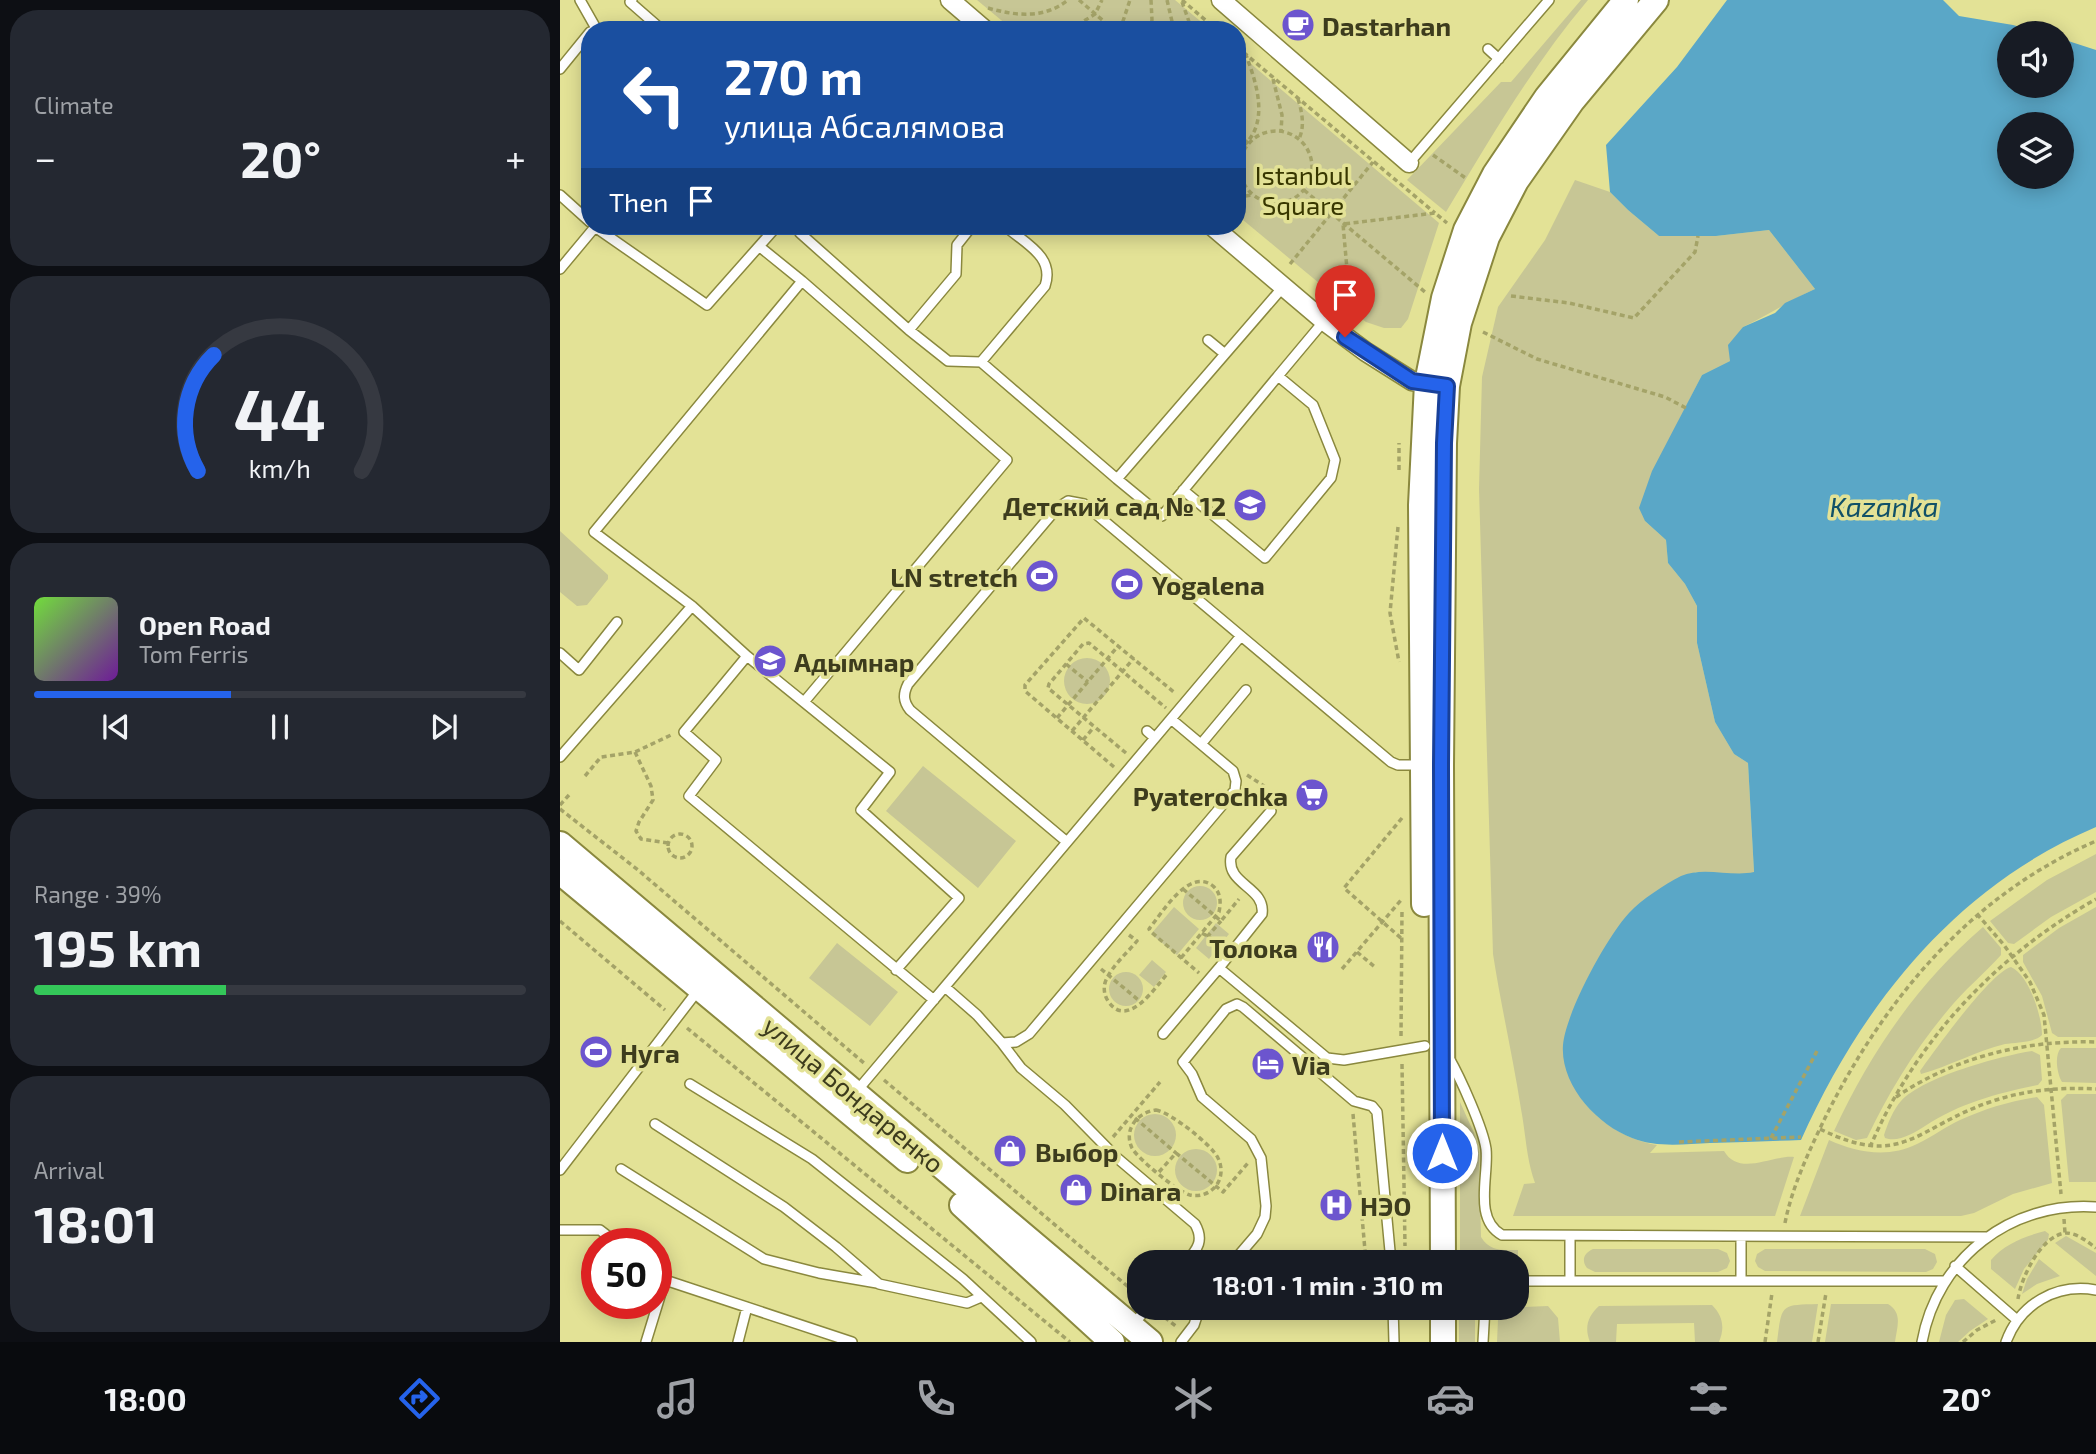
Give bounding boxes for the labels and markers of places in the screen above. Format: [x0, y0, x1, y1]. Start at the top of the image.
cafe icon: Dastarhan [1279, 6, 1317, 44]
place label: Dastarhan [1322, 10, 1451, 41]
pin [1315, 265, 1375, 337]
school or university icon: Детский сад № 12 [1231, 486, 1269, 524]
place label: Детский сад № 12 [1003, 490, 1226, 521]
sports icon: LN stretch [1023, 557, 1061, 595]
place label: LN stretch [890, 561, 1018, 592]
sports icon: Yogalena [1108, 565, 1146, 603]
place label: Yogalena [1152, 569, 1265, 600]
school or university icon: Адымнар [751, 642, 789, 680]
place label: Адымнар [794, 646, 914, 677]
supermarket icon: Pyaterochka [1293, 776, 1331, 814]
place label: Pyaterochka [1133, 780, 1288, 812]
restaurant icon: Толока [1304, 928, 1342, 966]
place label: Толока [1209, 932, 1298, 963]
sports icon: Нуга [577, 1033, 615, 1071]
place label: Нуга [620, 1037, 680, 1068]
hotel icon: Via [1249, 1045, 1287, 1083]
place label: Via [1292, 1049, 1331, 1080]
shop icon: Выбор [991, 1132, 1029, 1170]
place label: Выбор [1035, 1136, 1119, 1167]
shop icon: Dinara [1057, 1171, 1095, 1209]
place label: Dinara [1100, 1175, 1181, 1206]
hospital icon: НЭО [1317, 1186, 1355, 1224]
place label: НЭО [1360, 1190, 1411, 1221]

